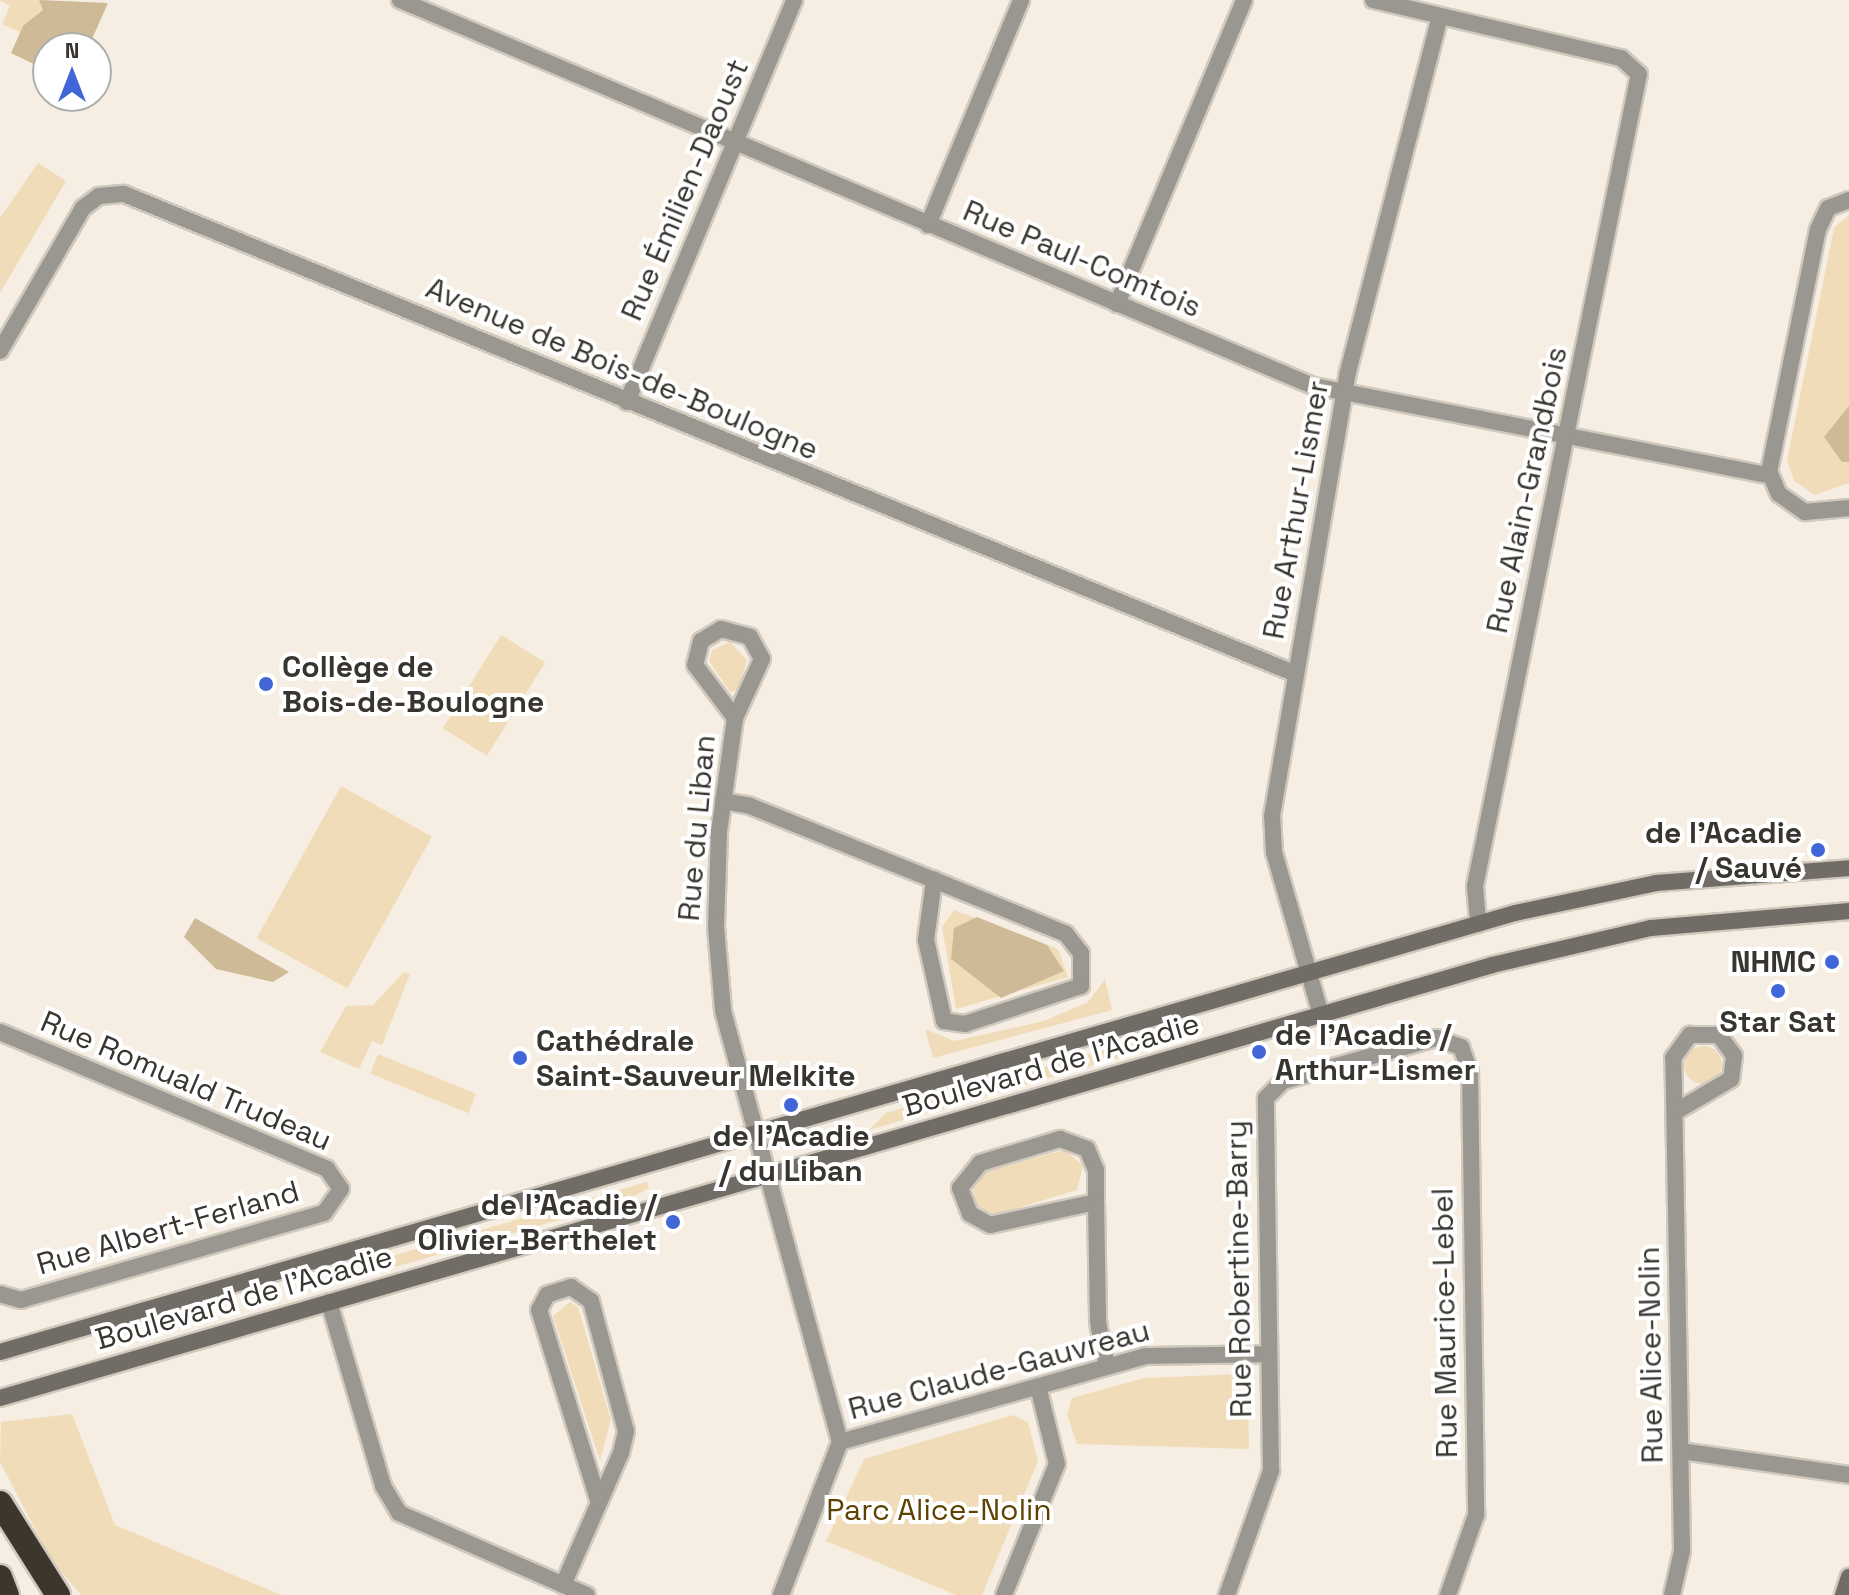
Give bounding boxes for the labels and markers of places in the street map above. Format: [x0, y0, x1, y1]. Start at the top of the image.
place label: Collège de Bois-de-Boulogne [282, 649, 544, 720]
marker: Collège de Bois-de-Boulogne [257, 675, 275, 693]
place label: de l'Acadie / Sauvé [1645, 815, 1802, 886]
marker: de l'Acadie / Sauvé [1809, 841, 1827, 859]
place label: NHMC [1730, 944, 1816, 980]
marker: NHMC [1823, 953, 1841, 971]
marker: Star Sat [1769, 982, 1787, 1000]
place label: Star Sat [1720, 1004, 1836, 1040]
place label: de l'Acadie / Arthur-Lismer [1275, 1017, 1476, 1088]
place label: Cathédrale Saint-Sauveur Melkite [536, 1023, 856, 1094]
marker: de l'Acadie / Arthur-Lismer [1250, 1043, 1268, 1061]
marker: Cathédrale Saint-Sauveur Melkite [511, 1049, 529, 1067]
marker: de l'Acadie / du Liban [782, 1096, 800, 1114]
place label: de l'Acadie / du Liban [712, 1118, 870, 1188]
place label: de l'Acadie / Olivier-Berthelet [417, 1187, 657, 1258]
marker: de l'Acadie / Olivier-Berthelet [664, 1213, 682, 1231]

